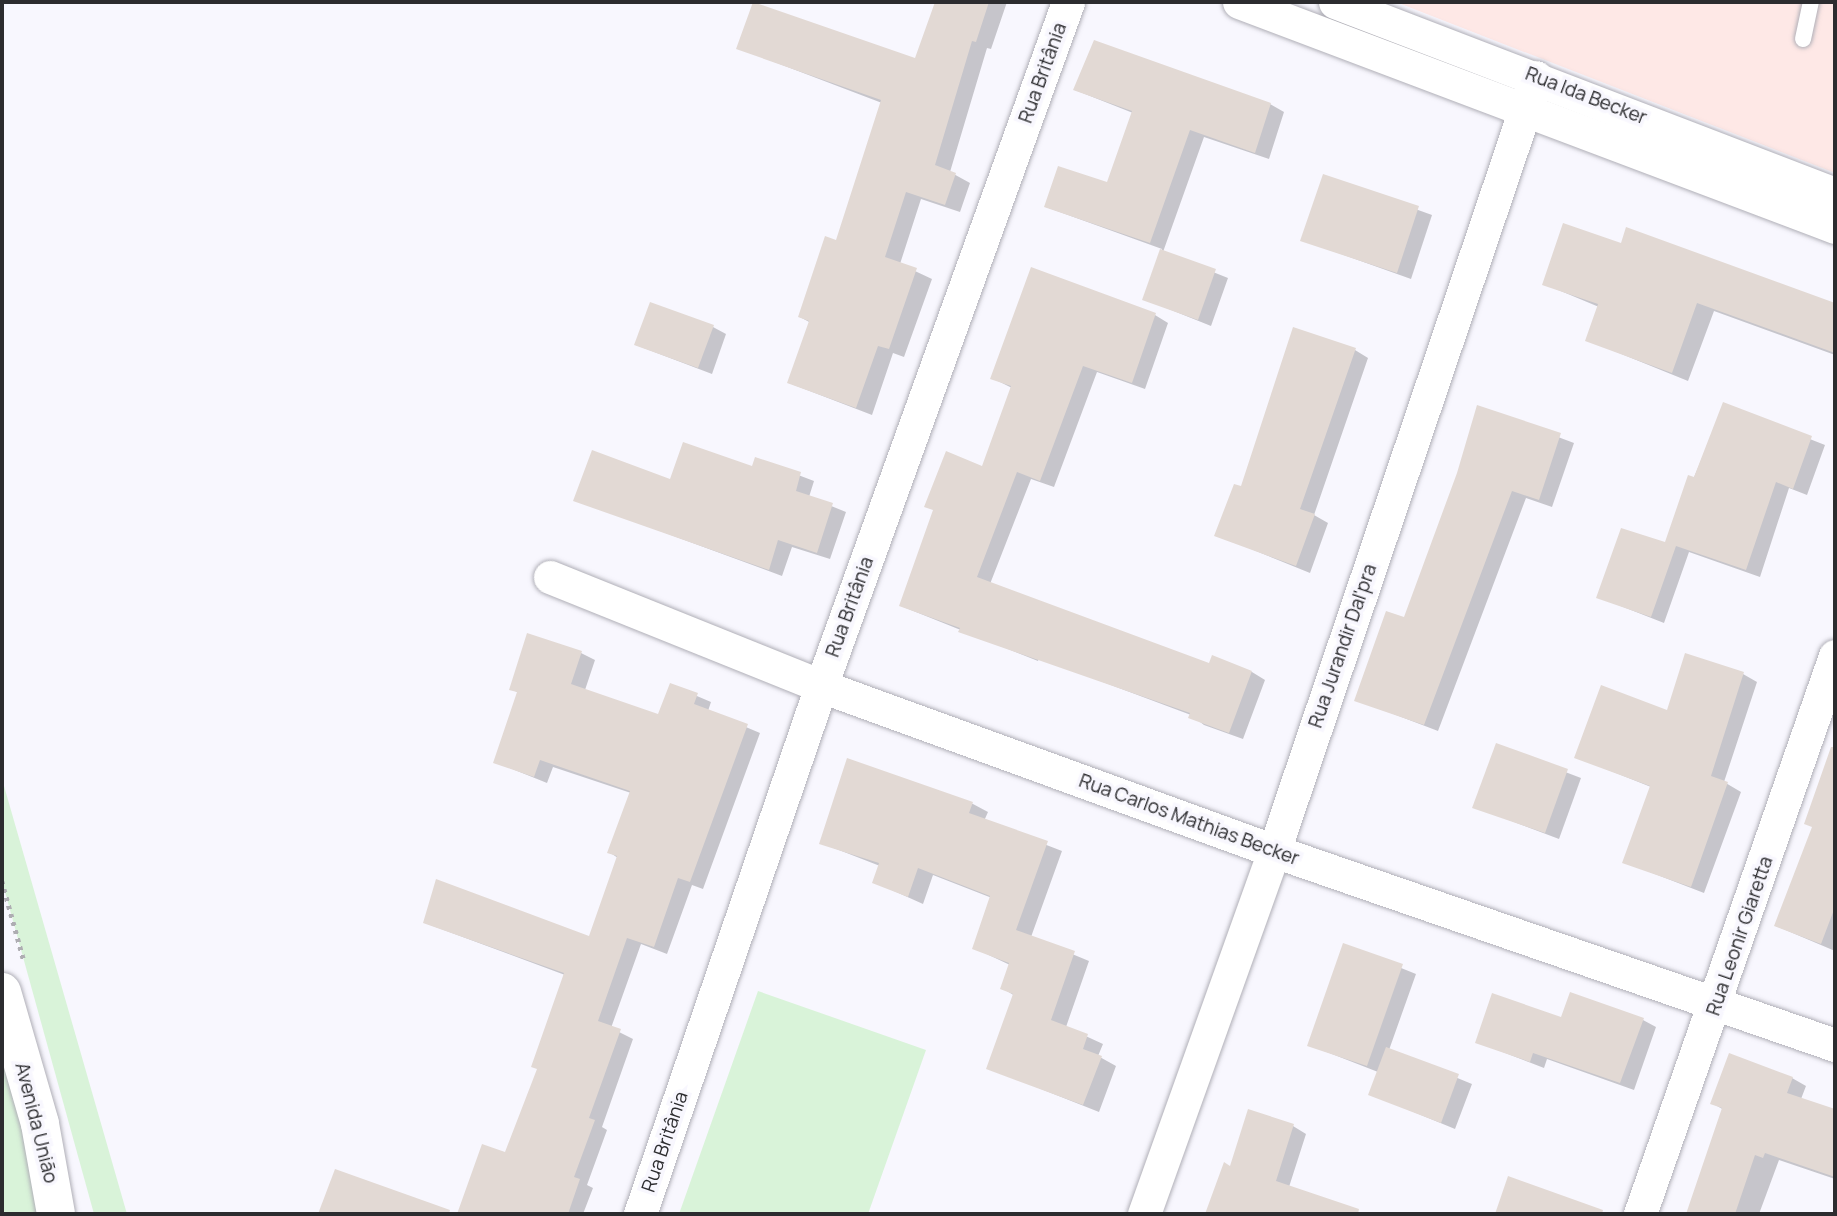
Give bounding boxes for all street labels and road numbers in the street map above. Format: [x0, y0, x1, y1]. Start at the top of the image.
street label: Rua Britânia [1014, 20, 1072, 126]
street label: Rua Ida Becker [1522, 62, 1650, 130]
street label: Rua Britânia [821, 554, 879, 660]
street label: Rua Jurandir Dal'pra [1304, 561, 1382, 731]
street label: Rua Carlos Mathias Becker [1076, 770, 1302, 870]
street label: Rua Leonir Giaretta [1702, 853, 1778, 1019]
street label: Avenida União [10, 1060, 62, 1186]
street label: Rua Britânia [637, 1089, 693, 1195]

